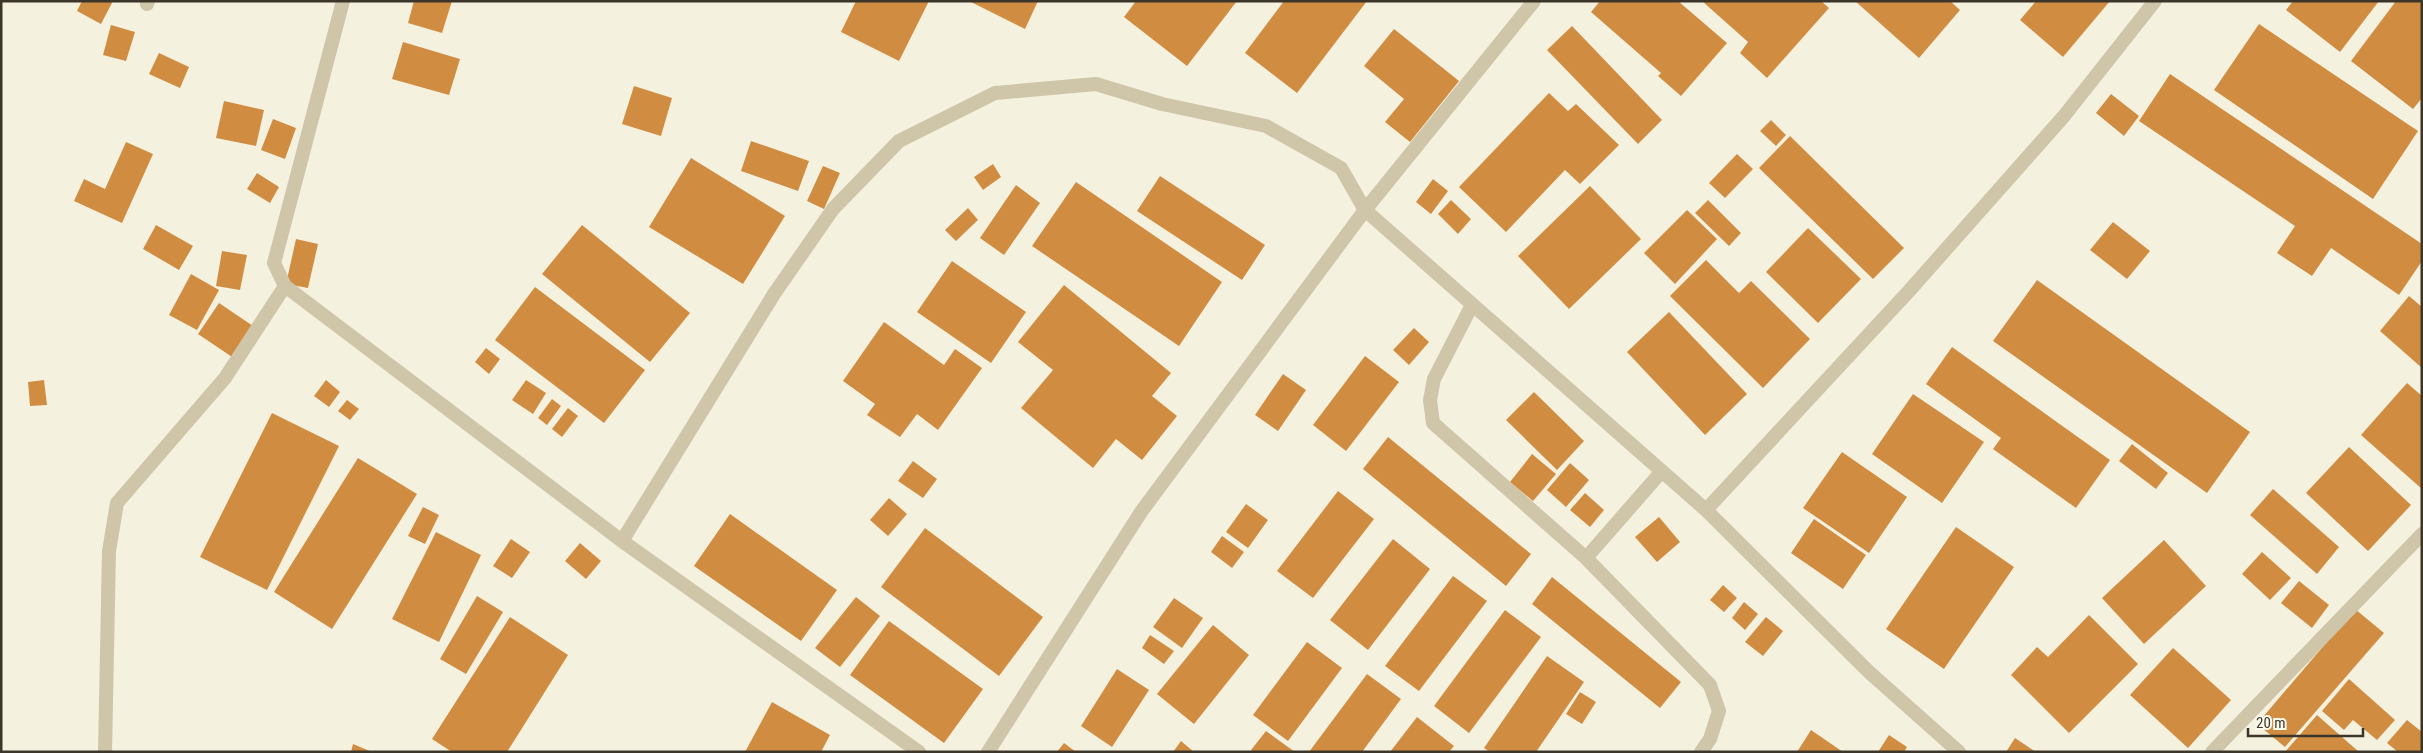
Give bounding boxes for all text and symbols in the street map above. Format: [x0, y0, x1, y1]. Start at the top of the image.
scale bar [2248, 706, 2363, 738]
text: 20 m [2256, 714, 2286, 732]

